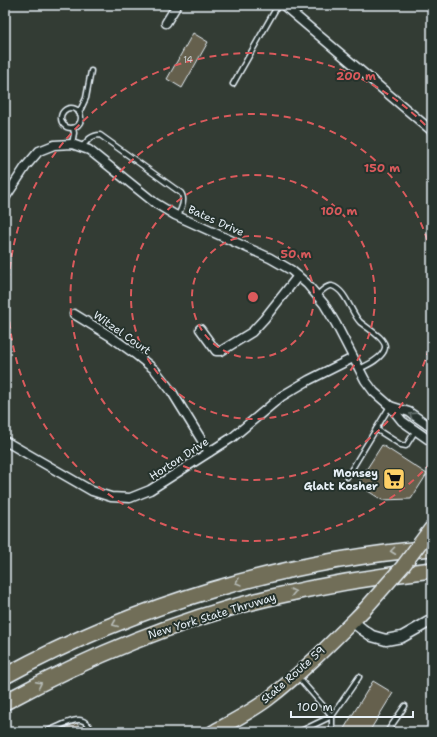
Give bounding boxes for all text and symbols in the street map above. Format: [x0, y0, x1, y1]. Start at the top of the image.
house number: 14 [183, 54, 193, 66]
text: 200 m [336, 68, 376, 84]
text: 150 m [364, 160, 400, 176]
street label: Bates Drive [186, 202, 246, 240]
text: 100 m [321, 203, 358, 219]
text: 50 m [281, 246, 312, 262]
centre of rings [246, 290, 260, 304]
street label: Witzel Court [90, 308, 154, 358]
one-way arrow [409, 412, 416, 419]
street label: Horton Drive [146, 434, 212, 484]
place label: Monsey Glatt Kosher [304, 466, 378, 494]
supermarket icon: Monsey Glatt Kosher [381, 466, 407, 492]
one-way arrow [390, 547, 396, 556]
one-way arrow [235, 577, 242, 586]
one-way arrow [289, 588, 296, 597]
street label: New York State Thruway [146, 589, 278, 643]
one-way arrow [112, 619, 119, 627]
street label: State Route 59 [258, 643, 328, 707]
one-way arrow [35, 681, 43, 689]
scale bar [291, 693, 413, 719]
text: 100 m [297, 699, 333, 715]

